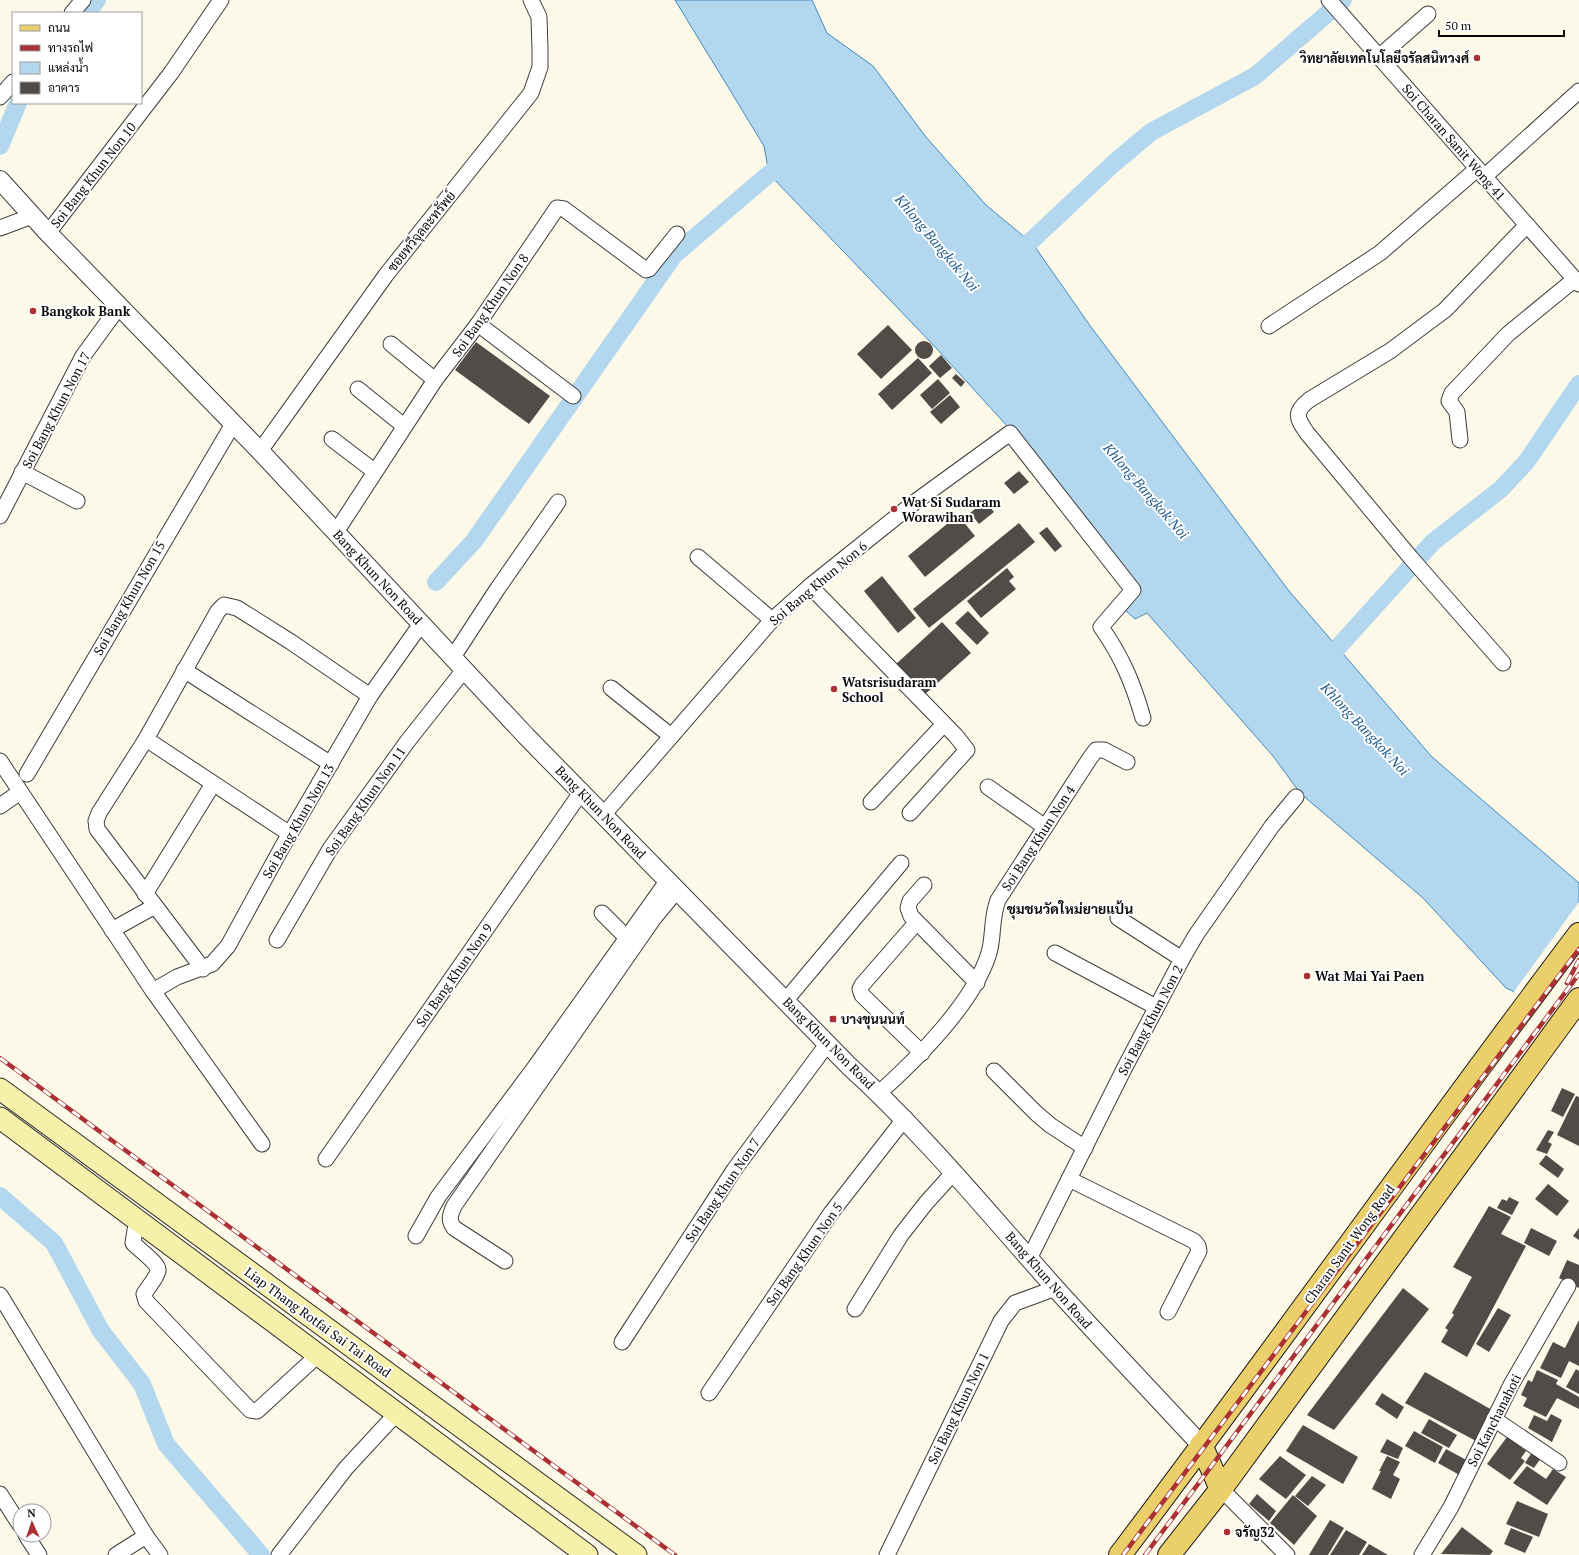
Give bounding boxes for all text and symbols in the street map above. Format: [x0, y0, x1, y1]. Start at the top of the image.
legend [12, 12, 142, 104]
scale bar [1439, 12, 1564, 38]
text: 50 m [1445, 18, 1472, 33]
text: ถนน [48, 20, 71, 35]
text: ทางรถไฟ [48, 40, 93, 55]
place label: วิทยาลัยเทคโนโลยีจรัลสนิทวงศ์ [1299, 49, 1470, 67]
marker: วิทยาลัยเทคโนโลยีจรัลสนิทวงศ์ [1472, 53, 1482, 63]
text: แหล่งน้ำ [48, 57, 88, 75]
text: อาคาร [48, 80, 80, 95]
street label: Soi Charan Sanit Wong 41 [1398, 80, 1510, 204]
street label: Soi Bang Khun Non 10 [46, 118, 140, 231]
street label: ซอยทวีจุลละทรัพย์ [383, 187, 460, 276]
water label: Khlong Bangkok Noi [891, 189, 984, 295]
street label: Soi Bang Khun Non 8 [448, 250, 533, 360]
place label: Bangkok Bank [41, 302, 131, 320]
marker: Bangkok Bank [28, 306, 38, 316]
street label: Soi Bang Khun Non 17 [18, 349, 94, 471]
water label: Khlong Bangkok Noi [1099, 438, 1193, 543]
place label: Wat Si Sudaram Worawihan [902, 493, 1001, 526]
marker: Wat Si Sudaram Worawihan [889, 504, 899, 514]
street label: Bang Khun Non Road [329, 526, 427, 628]
street label: Soi Bang Khun Non 15 [89, 537, 169, 659]
street label: Soi Bang Khun Non 6 [765, 537, 871, 629]
place label: Watsrisudaram School [842, 673, 937, 706]
water label: Khlong Bangkok Noi [1316, 677, 1414, 779]
marker: Watsrisudaram School [829, 684, 839, 694]
street label: Soi Bang Khun Non 11 [321, 743, 409, 859]
street label: Soi Bang Khun Non 13 [258, 760, 338, 882]
street label: Bang Khun Non Road [552, 761, 650, 863]
street label: Soi Bang Khun Non 4 [997, 782, 1079, 894]
district label: ชุมชนวัดใหม่ยายแป้น [1007, 899, 1133, 920]
street label: Soi Bang Khun Non 9 [412, 920, 497, 1030]
street label: Soi Bang Khun Non 2 [1113, 962, 1187, 1078]
place label: Wat Mai Yai Paen [1315, 967, 1425, 985]
marker: Wat Mai Yai Paen [1302, 971, 1312, 981]
street label: Bang Khun Non Road [779, 993, 879, 1093]
place label: บางขุนนนท์ [841, 1010, 906, 1030]
marker: บางขุนนนท์ [828, 1014, 838, 1024]
street label: Soi Bang Khun Non 7 [680, 1134, 764, 1246]
street label: Charan Sanit Wong Road [1300, 1181, 1398, 1307]
street label: Soi Bang Khun Non 5 [762, 1199, 846, 1309]
street label: Bang Khun Non Road [1002, 1228, 1096, 1332]
street label: Liap Thang Rotfai Sai Tai Road [241, 1263, 395, 1381]
street label: Soi Bang Khun Non 1 [923, 1349, 993, 1467]
street label: Soi Kanchanahoti [1463, 1370, 1525, 1469]
north arrow [12, 1503, 52, 1543]
text: N [27, 1506, 37, 1520]
place label: จรัญ32 [1235, 1523, 1275, 1541]
marker: จรัญ32 [1222, 1527, 1232, 1537]

